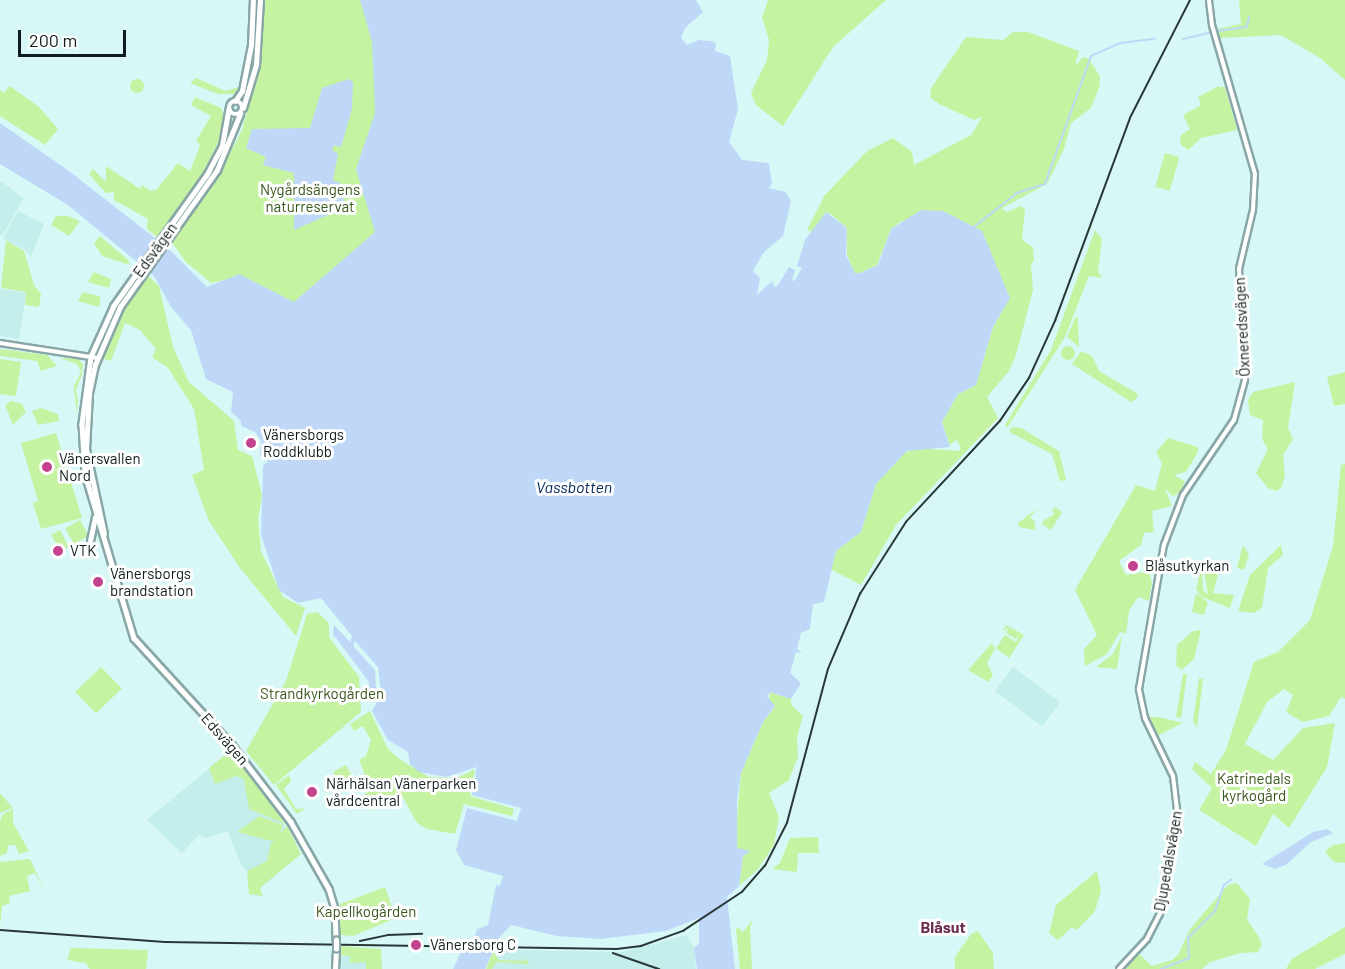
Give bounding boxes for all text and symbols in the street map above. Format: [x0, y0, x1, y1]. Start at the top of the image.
scale bar [21, 18, 129, 56]
text: 200 m [29, 29, 77, 51]
park label: Nygårdsängens naturreservat [260, 180, 360, 215]
street label: Edsvägen [129, 219, 181, 281]
street label: Öxneredsvägen [1230, 277, 1254, 377]
place label: Vänersborgs Roddklubb [263, 425, 344, 460]
marker: Vänersborgs Roddklubb [244, 436, 258, 450]
place label: Vänersvallen Nord [59, 449, 141, 484]
marker: Vänersvallen Nord [40, 460, 54, 474]
water label: Vassbotten [536, 477, 612, 497]
place label: VTK [70, 542, 97, 560]
marker: VTK [51, 544, 65, 558]
place label: Blåsutkyrkan [1145, 557, 1229, 575]
marker: Blåsutkyrkan [1126, 559, 1140, 573]
place label: Vänersborgs brandstation [110, 564, 193, 599]
marker: Vänersborgs brandstation [91, 575, 105, 589]
park label: Strandkyrkogården [260, 685, 384, 703]
street label: Edsvägen [198, 709, 252, 769]
park label: Katrinedals kyrkogård [1217, 769, 1291, 804]
place label: Närhälsan Vänerparken vårdcentral [326, 774, 476, 809]
marker: Närhälsan Vänerparken vårdcentral [303, 783, 321, 801]
street label: Djupedalsvägen [1150, 809, 1186, 913]
park label: Kapellkogården [316, 903, 416, 921]
district label: Blåsut [920, 917, 966, 937]
marker: Vänersborg C [407, 936, 425, 954]
place label: Vänersborg C [430, 936, 516, 954]

